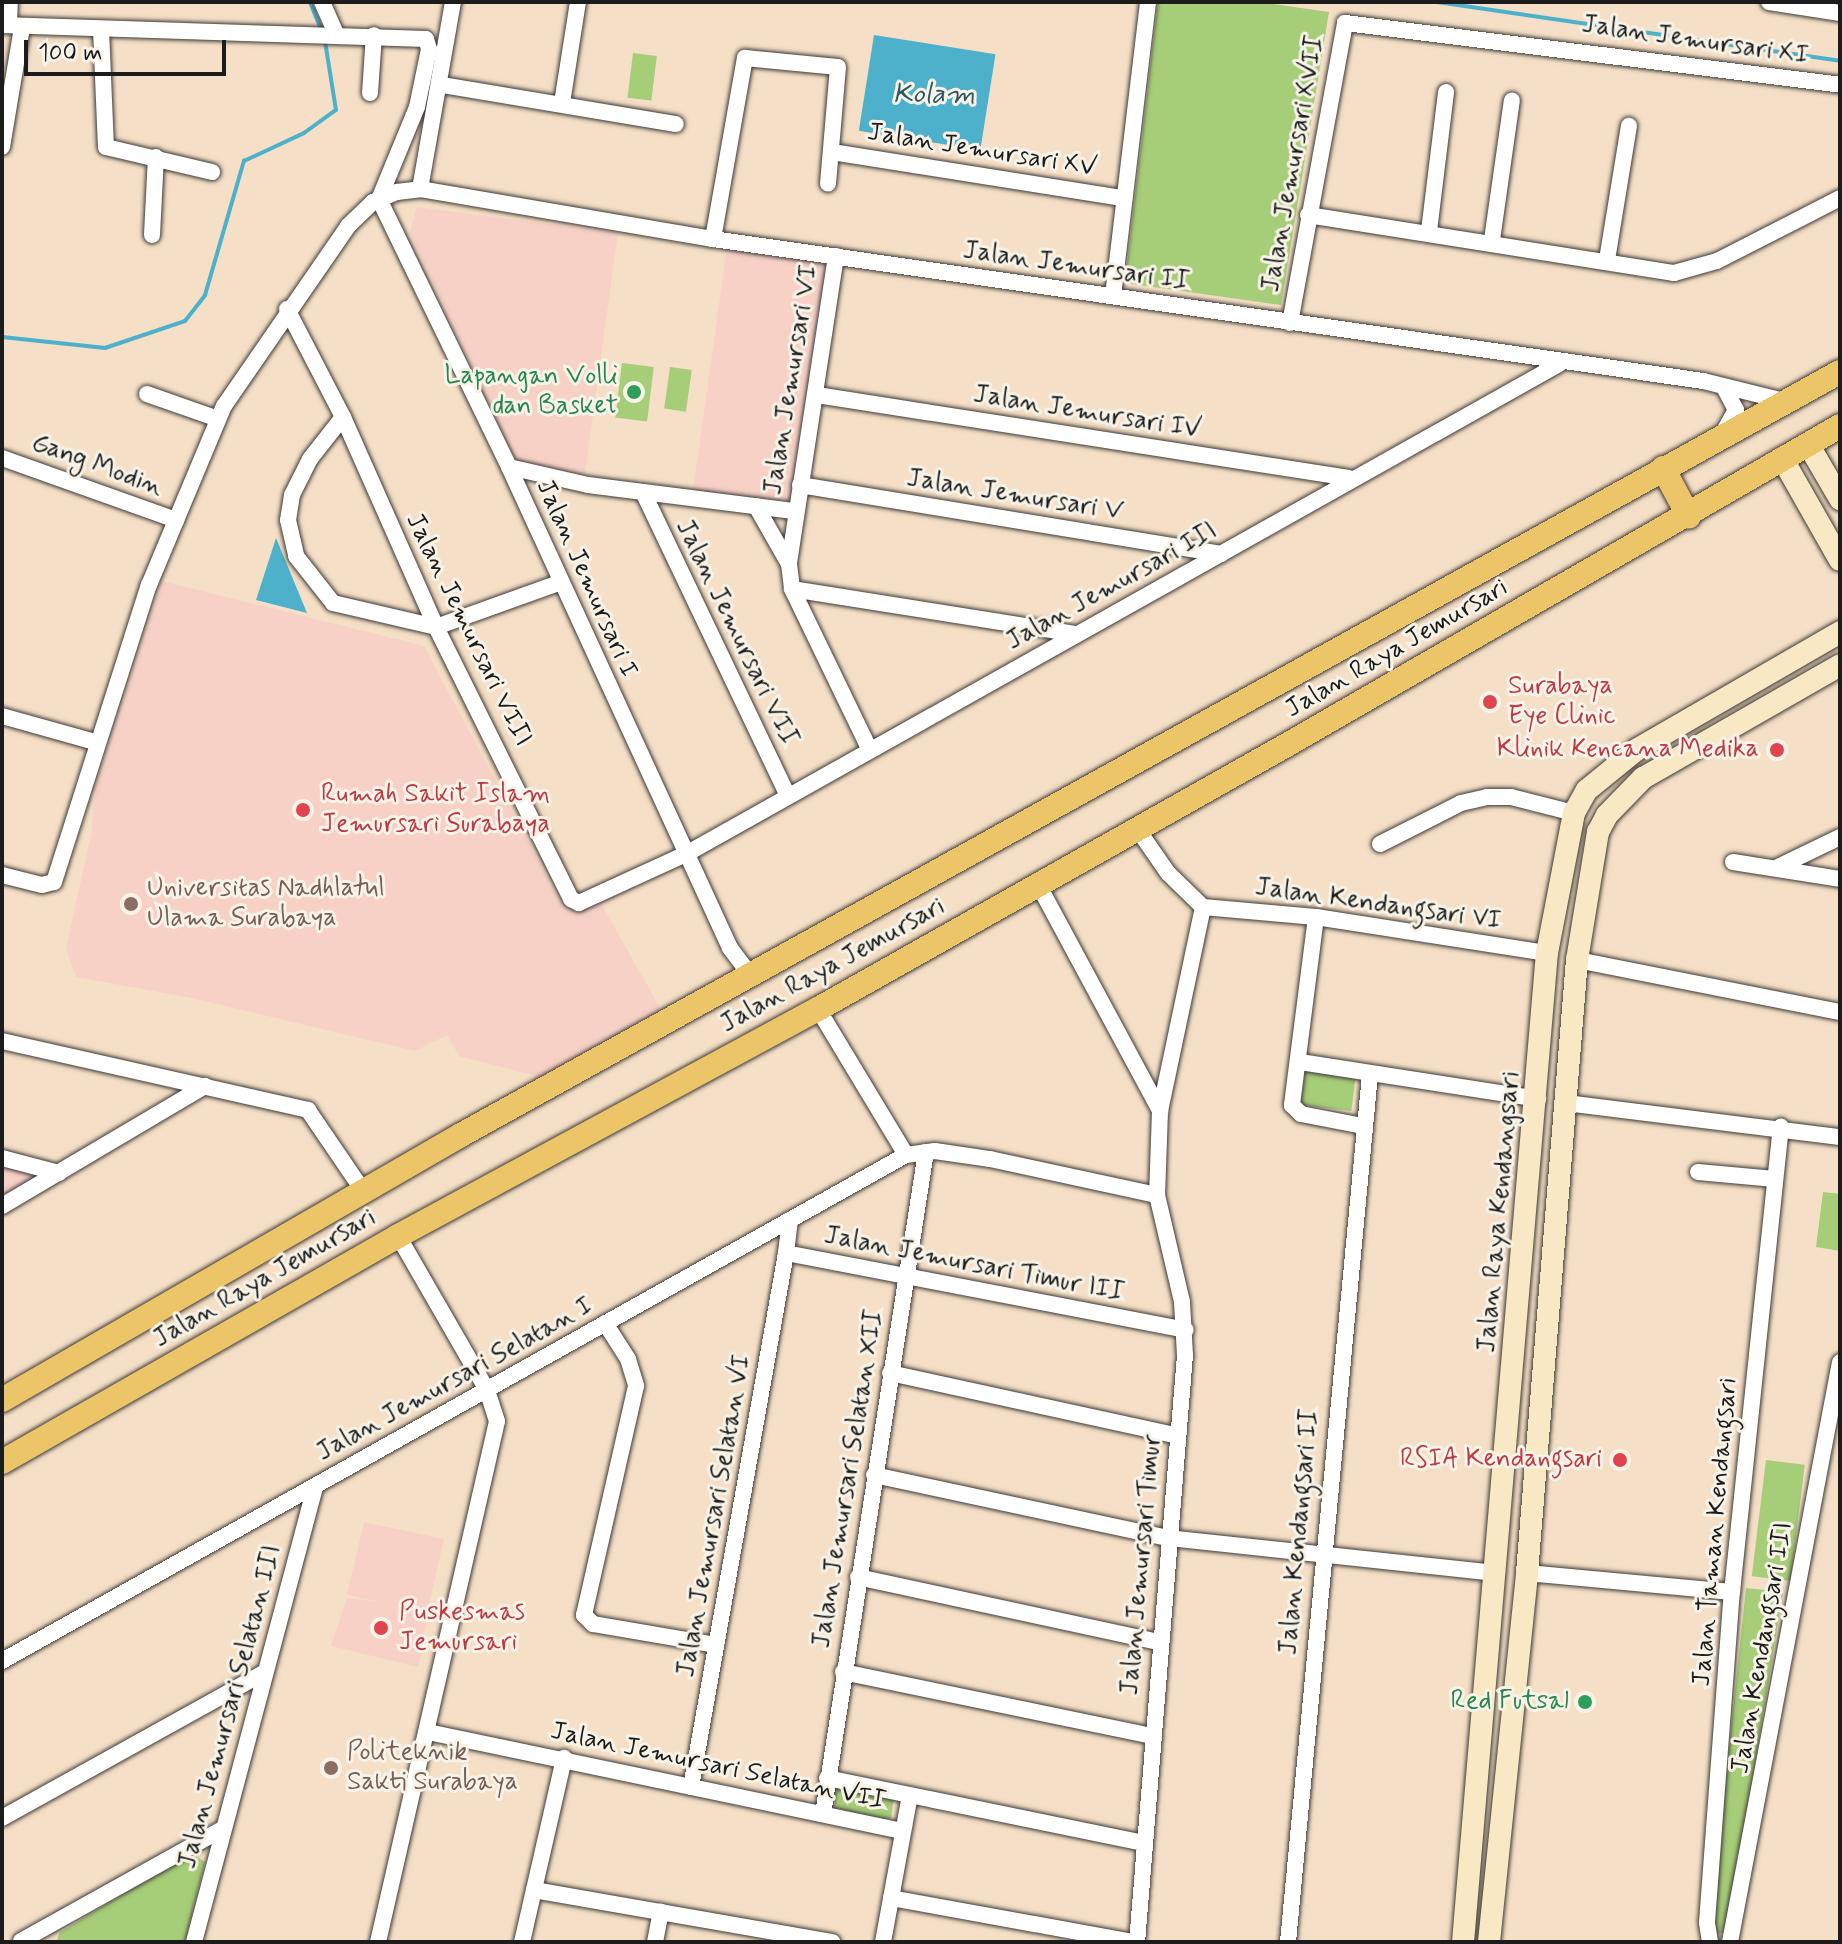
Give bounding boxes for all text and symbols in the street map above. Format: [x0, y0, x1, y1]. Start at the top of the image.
street label: Jalan Jemursari XI [1579, 10, 1811, 72]
scale bar [28, 24, 230, 74]
street label: Jalan Jemursari XVII [1256, 33, 1332, 295]
text: 100 m [38, 38, 102, 69]
water label: Kolam [893, 78, 975, 112]
street label: Jalan Jemursari XV [864, 117, 1100, 185]
street label: Jalan Jemursari II [961, 236, 1191, 298]
street label: Jalan Jemursari VI [759, 264, 825, 496]
place label: Lapangan Volli dan Basket [449, 361, 618, 422]
street label: Jalan Jemursari IV [971, 380, 1203, 446]
marker: Lapangan Volli dan Basket [625, 383, 643, 401]
street label: Gang Modin [27, 428, 167, 504]
street label: Jalan Jemursari V [905, 464, 1125, 528]
street label: Jalan Jemursari I [528, 475, 644, 683]
street label: Jalan Jemursari VIII [399, 509, 537, 751]
street label: Jalan Jemursari VII [668, 516, 804, 750]
street label: Jalan Jemursari III [1001, 516, 1223, 658]
street label: Jalan Raya Jemursari [1279, 572, 1515, 726]
place label: Surabaya Eye Clinic [1508, 671, 1619, 732]
marker: Surabaya Eye Clinic [1479, 691, 1501, 713]
place label: Klinik Kencana Medika [1497, 734, 1759, 766]
marker: Klinik Kencana Medika [1766, 739, 1788, 761]
place label: Rumah Sakit Islam Jemursari Surabaya [321, 779, 551, 840]
marker: Rumah Sakit Islam Jemursari Surabaya [292, 799, 314, 821]
street label: Jalan Kendangsari VI [1252, 872, 1504, 938]
place label: Universitas Nadhlatul Ulama Surabaya [147, 873, 383, 934]
street label: Jalan Raya Jemursari [714, 891, 952, 1041]
marker: Universitas Nadhlatul Ulama Surabaya [122, 895, 140, 913]
street label: Jalan Raya Kendangsari [1472, 1074, 1528, 1350]
street label: Jalan Raya Jemursari [147, 1202, 383, 1356]
street label: Jalan Jemursari Timur III [820, 1220, 1128, 1310]
street label: Jalan Jemursari Selatan I [313, 1292, 597, 1468]
street label: Jalan Jemursari Selatan XII [807, 1310, 891, 1648]
street label: Jalan Jemursari Selatan VI [672, 1354, 758, 1678]
street label: Jalan Taman Kendangsari [1687, 1380, 1745, 1684]
street label: Jalan Kendangsari II [1274, 1406, 1326, 1658]
street label: Jalan Jemursari Timur [1115, 1432, 1169, 1698]
place label: RSIA Kendangsari [1397, 1444, 1602, 1476]
marker: RSIA Kendangsari [1609, 1449, 1631, 1471]
street label: Jalan Kendangsari III [1725, 1519, 1801, 1777]
street label: Jalan Jemursari Selatan III [173, 1544, 289, 1870]
place label: Puskesmas Jemursari [399, 1597, 525, 1658]
marker: Puskesmas Jemursari [370, 1617, 392, 1639]
place label: Red Futsal [1457, 1686, 1569, 1718]
marker: Red Futsal [1576, 1693, 1594, 1711]
street label: Jalan Jemursari Selatan VII [550, 1717, 886, 1817]
place label: Politeknik Sakti Surabaya [347, 1737, 518, 1798]
marker: Politeknik Sakti Surabaya [322, 1759, 340, 1777]

